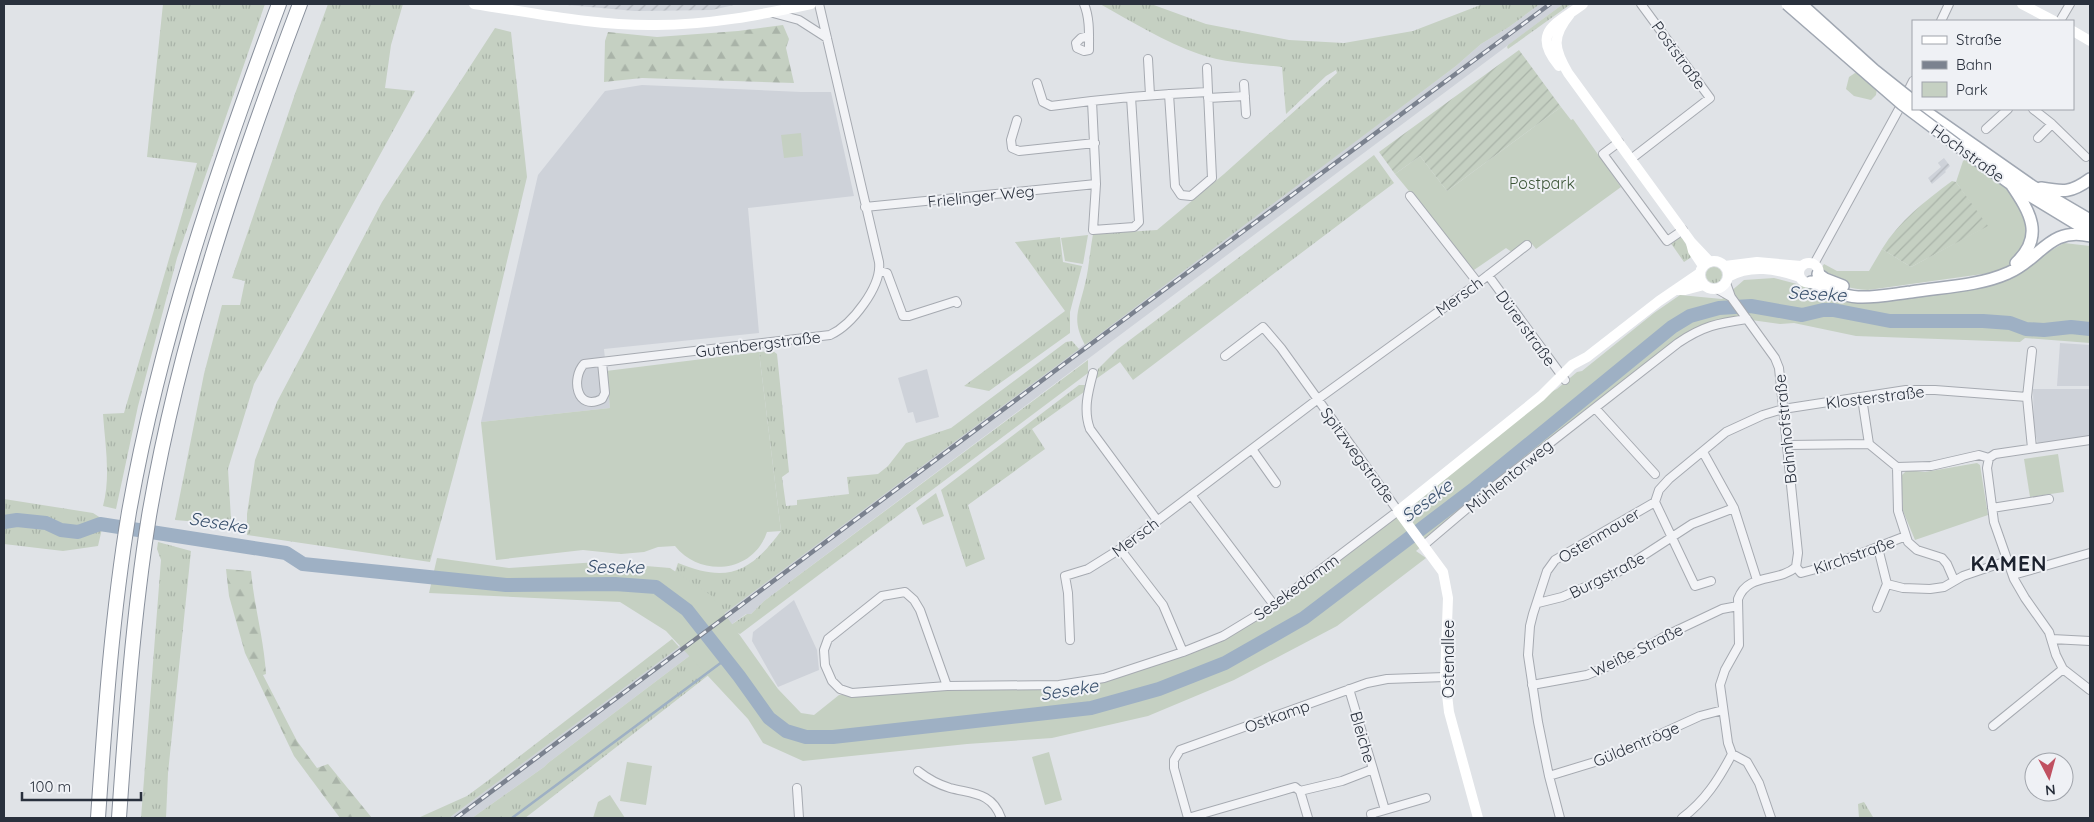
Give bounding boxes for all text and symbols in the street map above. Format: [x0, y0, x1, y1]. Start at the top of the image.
street label: Poststraße [1648, 17, 1710, 93]
legend [1912, 20, 2074, 110]
text: Straße [1956, 30, 2002, 49]
text: Bahn [1956, 55, 1992, 74]
text: Park [1956, 80, 1988, 99]
street label: Hochstraße [1927, 120, 2009, 186]
park label: Postpark [1509, 173, 1575, 193]
street label: Frielinger Weg [927, 180, 1035, 212]
street label: Mersch [1432, 272, 1486, 320]
water label: Seseke [1787, 280, 1848, 307]
street label: Dürerstraße [1492, 286, 1560, 370]
street label: Gutenbergstraße [694, 326, 822, 362]
street label: Bahnhofstraße [1769, 373, 1801, 485]
street label: Klosterstraße [1824, 381, 1926, 413]
street label: Spitzwegstraße [1317, 403, 1399, 507]
street label: Mühlentorweg [1461, 435, 1557, 517]
water label: Seseke [1396, 473, 1458, 527]
street label: Ostenmauer [1554, 503, 1644, 567]
water label: Seseke [187, 507, 249, 539]
street label: Mersch [1108, 513, 1162, 561]
street label: Kirchstraße [1811, 532, 1897, 578]
street label: Burgstraße [1566, 547, 1648, 603]
street label: Sesekedamm [1250, 549, 1342, 625]
district label: KAMEN [1971, 550, 2047, 576]
water label: Seseke [586, 554, 645, 579]
street label: Weiße Straße [1588, 619, 1686, 681]
street label: Ostenallee [1438, 620, 1458, 698]
water label: Seseke [1038, 673, 1100, 705]
street label: Ostkamp [1242, 695, 1312, 737]
street label: Bleiche [1346, 709, 1380, 765]
street label: Güldentröge [1590, 717, 1682, 771]
north arrow [2024, 752, 2074, 802]
scale bar [22, 770, 141, 802]
text: 100 m [30, 777, 71, 796]
text: N [2044, 780, 2056, 799]

